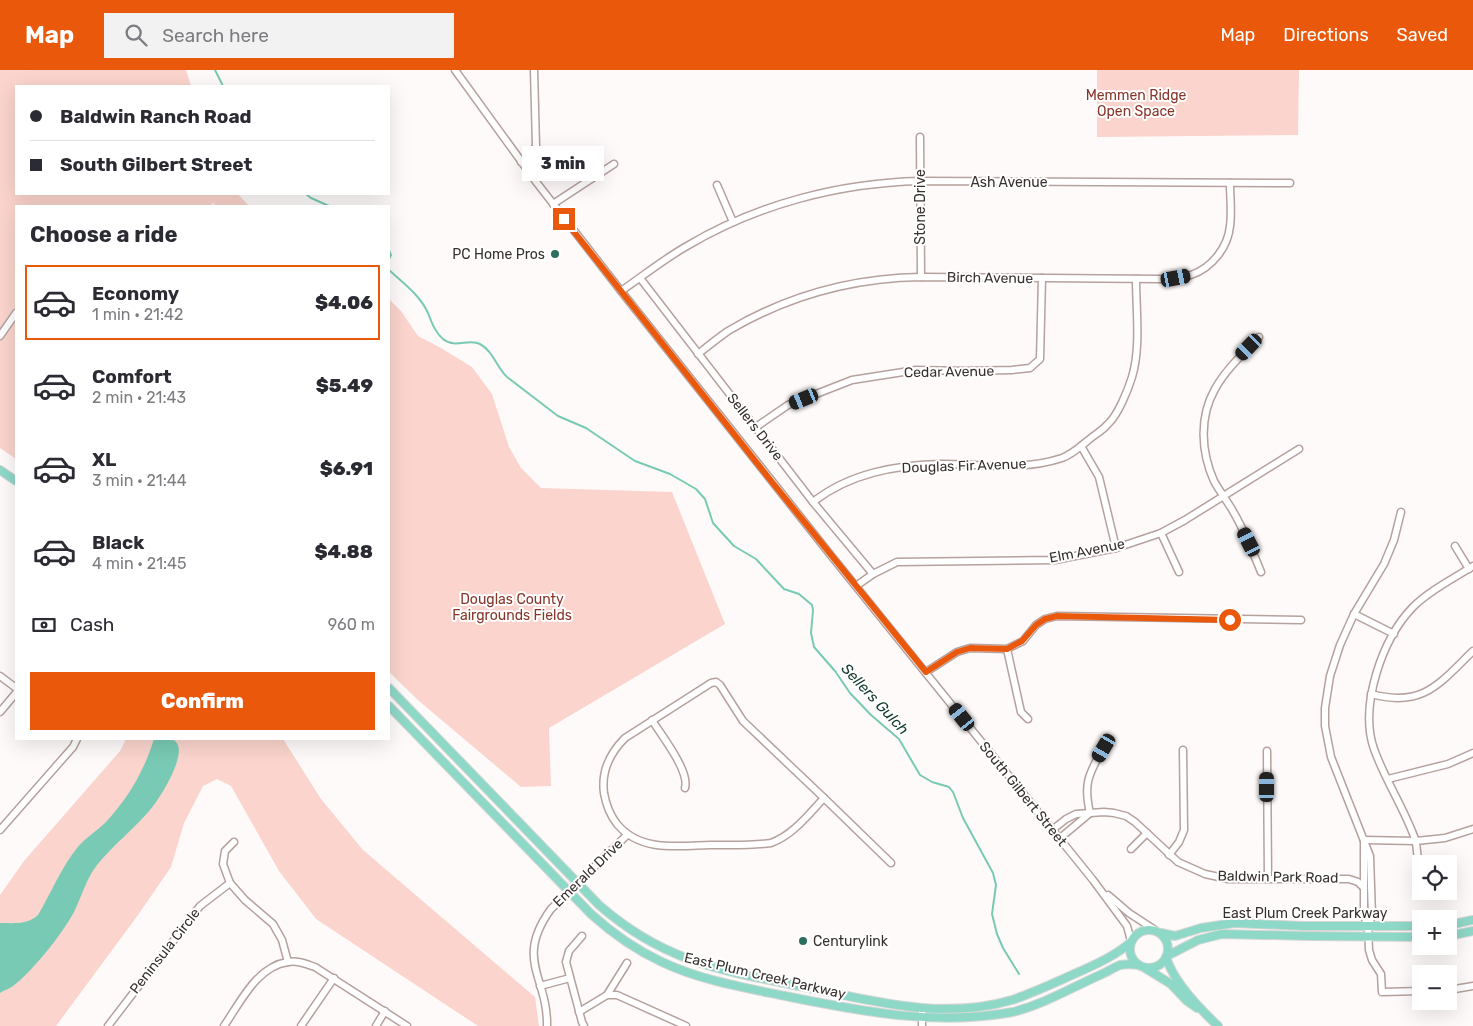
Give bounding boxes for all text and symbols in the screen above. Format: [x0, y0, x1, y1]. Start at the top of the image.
search box [104, 13, 454, 58]
text: Map [25, 21, 74, 49]
icon: search [122, 21, 150, 49]
text: Search here [162, 24, 269, 47]
text: Map [1220, 24, 1255, 46]
text: Directions [1283, 24, 1369, 46]
text: Saved [1397, 24, 1448, 46]
park label: Memmen Ridge Open Space [1086, 87, 1186, 120]
text: Baldwin Ranch Road [60, 105, 252, 128]
callout: 3 min [523, 146, 605, 182]
text: South Gilbert Street [60, 153, 252, 176]
text: 3 min [541, 154, 585, 173]
street label: Stone Drive [912, 169, 929, 245]
street label: Ash Avenue [970, 174, 1048, 191]
route end [553, 208, 575, 230]
text: Choose a ride [30, 221, 177, 248]
place label: PC Home Pros [452, 246, 545, 263]
marker: PC Home Pros [549, 248, 561, 260]
car [1159, 268, 1192, 288]
street label: Birch Avenue [947, 269, 1033, 287]
icon: car [32, 280, 77, 325]
text: Economy [92, 282, 179, 305]
text: $4.06 [315, 291, 373, 314]
text: 1 min · 21:42 [92, 305, 183, 324]
car [1233, 331, 1264, 363]
icon: car [32, 363, 77, 408]
street label: Cedar Avenue [904, 363, 994, 381]
text: Comfort [92, 365, 172, 388]
text: $5.49 [316, 374, 373, 397]
car [787, 386, 820, 412]
text: 2 min · 21:43 [92, 388, 186, 407]
street label: Sellers Drive [723, 390, 787, 464]
icon: car [32, 446, 77, 491]
text: XL [92, 448, 116, 471]
street label: Douglas Fir Avenue [901, 455, 1027, 477]
text: $6.91 [320, 457, 373, 480]
text: 3 min · 21:44 [92, 471, 187, 490]
car [1235, 525, 1262, 559]
icon: car [32, 529, 77, 574]
text: Black [92, 531, 144, 554]
street label: Elm Avenue [1048, 535, 1126, 567]
text: $4.88 [315, 540, 373, 563]
text: 4 min · 21:45 [92, 554, 187, 573]
park label: Douglas County Fairgrounds Fields [452, 591, 572, 624]
route start [1219, 609, 1241, 631]
icon: cash [30, 611, 58, 639]
text: Cash [70, 613, 114, 636]
text: 960 m [328, 615, 375, 634]
water label: Sellers Gulch [837, 660, 913, 738]
button: Confirm [30, 672, 375, 730]
car [946, 701, 977, 733]
car [1090, 731, 1117, 765]
street label: South Gilbert Street [976, 738, 1071, 850]
car [1259, 772, 1274, 802]
street label: Emerald Drive [550, 835, 627, 911]
map controls [1412, 855, 1457, 1010]
button: locate [1412, 855, 1457, 900]
street label: Baldwin Park Road [1217, 867, 1339, 887]
street label: Peninsula Circle [126, 905, 204, 997]
street label: East Plum Creek Parkway [1222, 905, 1388, 922]
button: + [1412, 910, 1457, 955]
place label: Centurylink [813, 933, 889, 950]
marker: Centurylink [797, 935, 809, 947]
street label: East Plum Creek Parkway [683, 949, 848, 1003]
button: − [1412, 965, 1457, 1010]

